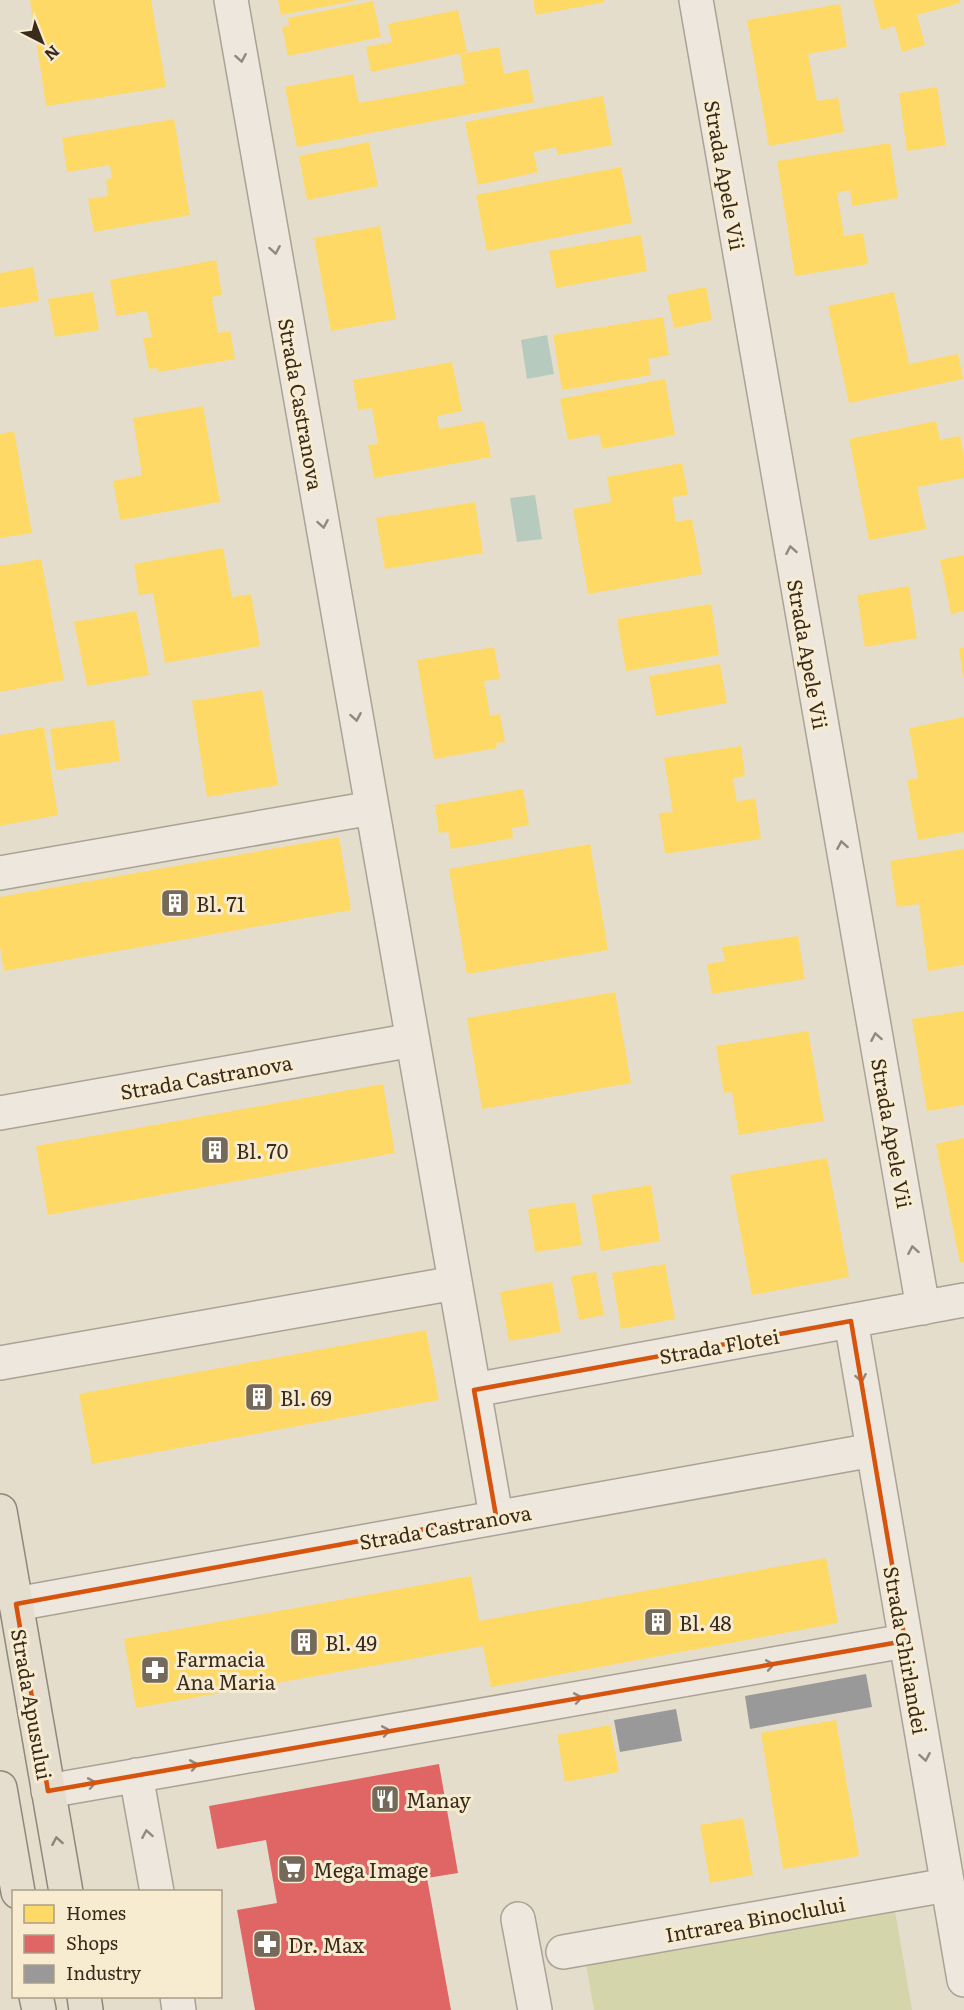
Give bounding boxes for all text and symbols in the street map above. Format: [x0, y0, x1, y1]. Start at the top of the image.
north arrow [12, 12, 72, 72]
text: N [40, 40, 66, 67]
one-way arrow [234, 52, 247, 62]
street label: Strada Apele Vii [698, 98, 754, 253]
one-way arrow [268, 245, 280, 254]
street label: Strada Castranova [272, 316, 332, 493]
one-way arrow [316, 519, 329, 529]
one-way arrow [785, 545, 797, 554]
street label: Strada Apele Vii [781, 577, 837, 732]
one-way arrow [350, 712, 362, 721]
one-way arrow [836, 840, 849, 850]
building icon: Bl. 71 [159, 887, 191, 919]
place label: Bl. 71 [196, 888, 245, 918]
one-way arrow [870, 1033, 883, 1043]
street label: Strada Castranova [118, 1046, 295, 1106]
street label: Strada Apele Vii [865, 1056, 921, 1211]
building icon: Bl. 70 [199, 1134, 231, 1166]
place label: Bl. 70 [236, 1135, 288, 1165]
one-way arrow [907, 1245, 920, 1255]
street label: Strada Flotei [657, 1320, 782, 1370]
one-way arrow [854, 1373, 867, 1383]
building icon: Bl. 69 [243, 1381, 275, 1413]
place label: Bl. 69 [280, 1382, 332, 1412]
street label: Strada Castranova [357, 1496, 534, 1556]
street label: Strada Ghirlandei [877, 1564, 937, 1737]
building icon: Bl. 48 [642, 1606, 674, 1638]
place label: Bl. 48 [679, 1607, 732, 1637]
street label: Strada Apusului [5, 1626, 61, 1782]
building icon: Bl. 49 [288, 1626, 320, 1658]
place label: Bl. 49 [325, 1627, 377, 1657]
place label: Farmacia Ana Maria [176, 1643, 276, 1696]
pharmacy icon: Farmacia Ana Maria [139, 1654, 171, 1686]
one-way arrow [765, 1659, 775, 1671]
one-way arrow [572, 1692, 582, 1705]
one-way arrow [381, 1726, 390, 1738]
one-way arrow [918, 1752, 931, 1762]
one-way arrow [188, 1759, 198, 1772]
one-way arrow [87, 1777, 97, 1790]
restaurant icon: Manay [369, 1783, 401, 1815]
place label: Manay [406, 1784, 471, 1814]
one-way arrow [141, 1829, 154, 1839]
one-way arrow [51, 1836, 64, 1846]
supermarket icon: Mega Image [276, 1853, 308, 1885]
place label: Mega Image [313, 1854, 428, 1884]
street label: Intrarea Binoclului [663, 1887, 848, 1949]
legend [12, 1890, 222, 1998]
text: Homes [66, 1899, 126, 1926]
pharmacy icon: Dr. Max [251, 1928, 283, 1960]
text: Shops [66, 1929, 118, 1956]
place label: Dr. Max [288, 1929, 365, 1959]
text: Industry [66, 1959, 142, 1986]

